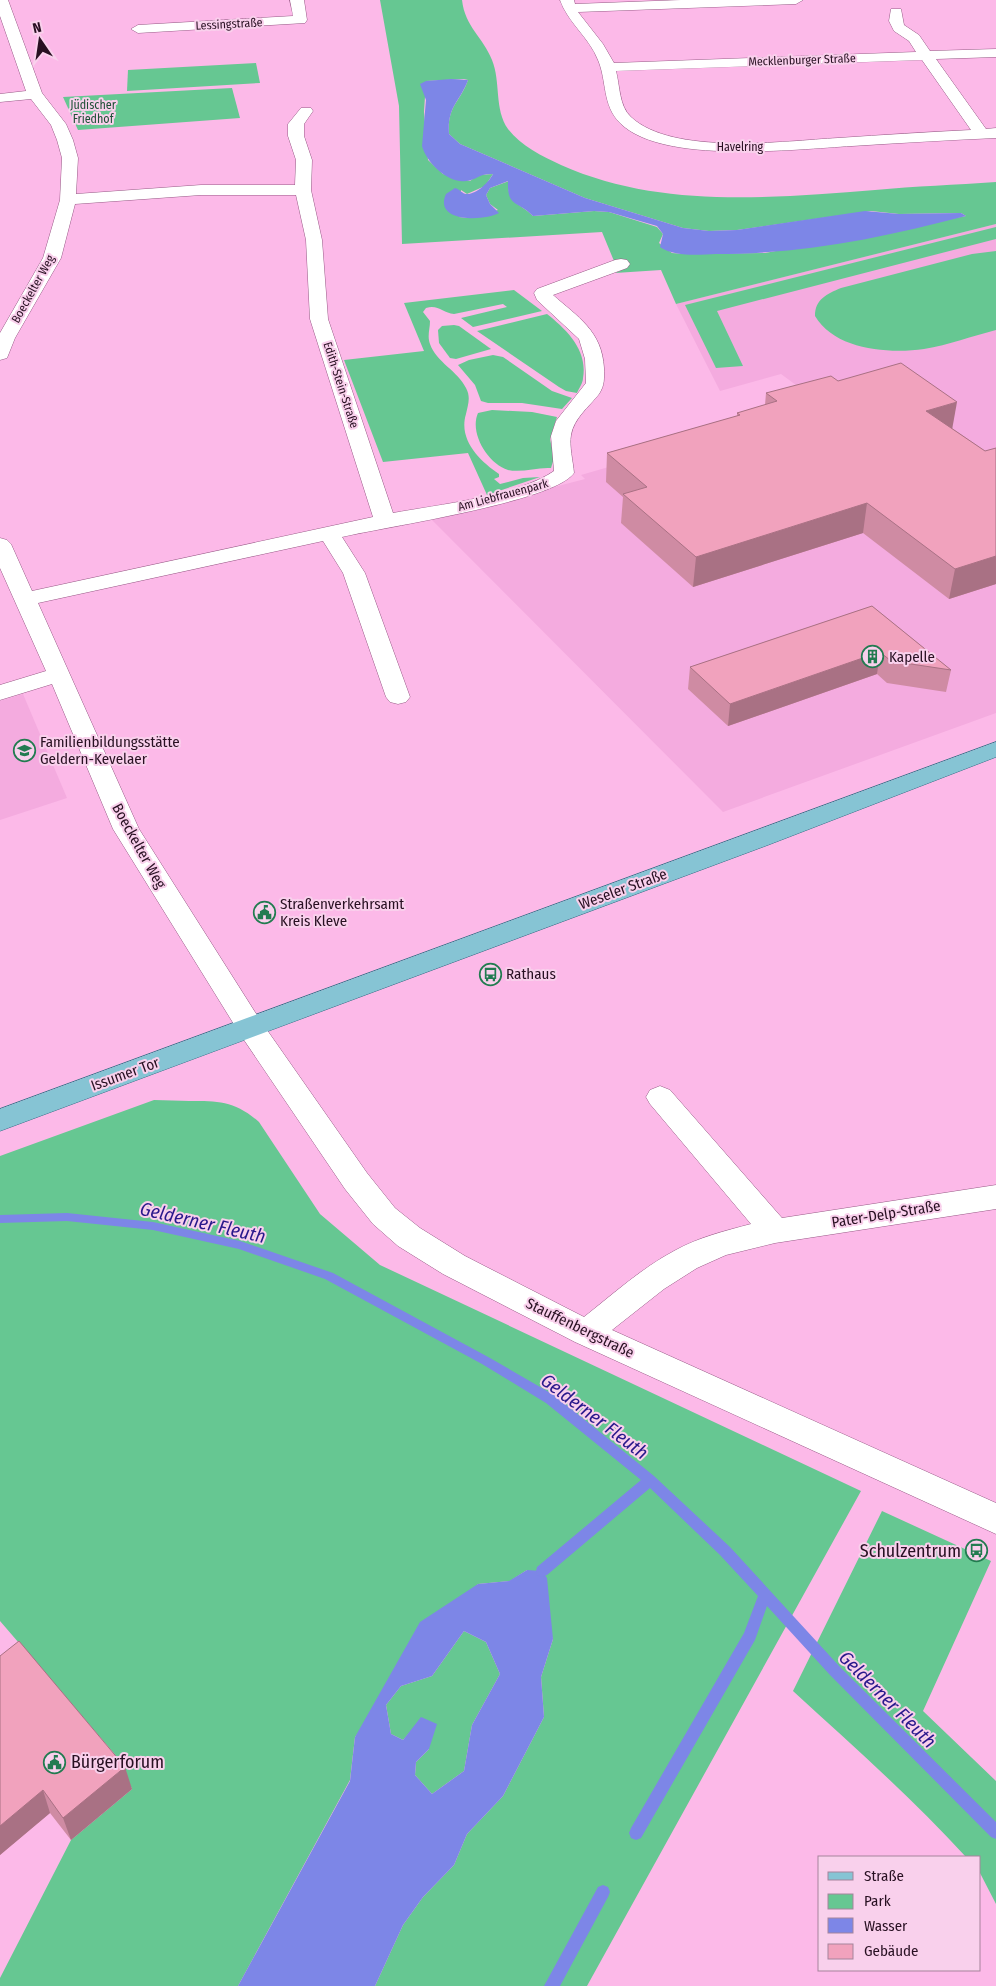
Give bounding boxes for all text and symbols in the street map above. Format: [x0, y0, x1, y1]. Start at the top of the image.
north arrow [15, 15, 65, 65]
street label: Lessingstraße [195, 15, 263, 33]
text: N [31, 19, 43, 37]
street label: Mecklenburger Straße [748, 51, 856, 69]
park label: Jüdischer Friedhof [70, 98, 117, 126]
street label: Havelring [717, 140, 764, 154]
street label: Boeckelter Weg [9, 252, 58, 325]
street label: Edith-Stein-Straße [320, 340, 362, 430]
street label: Am Liebfrauenpark [456, 476, 550, 514]
building icon: Kapelle [861, 645, 885, 669]
place label: Kapelle [889, 648, 935, 666]
place label: Familienbildungsstätte Geldern-Kevelaer [40, 733, 180, 768]
school or university icon: Familienbildungsstätte Geldern-Kevelaer [12, 739, 36, 763]
street label: Boeckelter Weg [108, 800, 170, 892]
street label: Weseler Straße [577, 865, 669, 913]
place label: Straßenverkehrsamt Kreis Kleve [280, 895, 404, 930]
public building icon: Straßenverkehrsamt Kreis Kleve [252, 901, 276, 925]
bus stop icon: Rathaus [478, 962, 502, 986]
place label: Rathaus [506, 965, 556, 983]
street label: Issumer Tor [88, 1053, 162, 1095]
water label: Gelderner Fleuth [138, 1197, 268, 1248]
street label: Pater-Delp-Straße [830, 1197, 942, 1231]
street label: Stauffenbergstraße [523, 1294, 637, 1362]
water label: Gelderner Fleuth [537, 1369, 653, 1464]
bus stop icon: Schulzentrum [965, 1539, 989, 1563]
place label: Schulzentrum [860, 1540, 961, 1562]
water label: Gelderner Fleuth [834, 1646, 941, 1753]
public building icon: Bürgerforum [43, 1750, 67, 1774]
place label: Bürgerforum [71, 1751, 164, 1773]
legend [818, 1856, 981, 1971]
text: Straße [864, 1867, 904, 1885]
text: Park [864, 1892, 891, 1910]
text: Wasser [864, 1917, 908, 1935]
text: Gebäude [864, 1942, 919, 1960]

